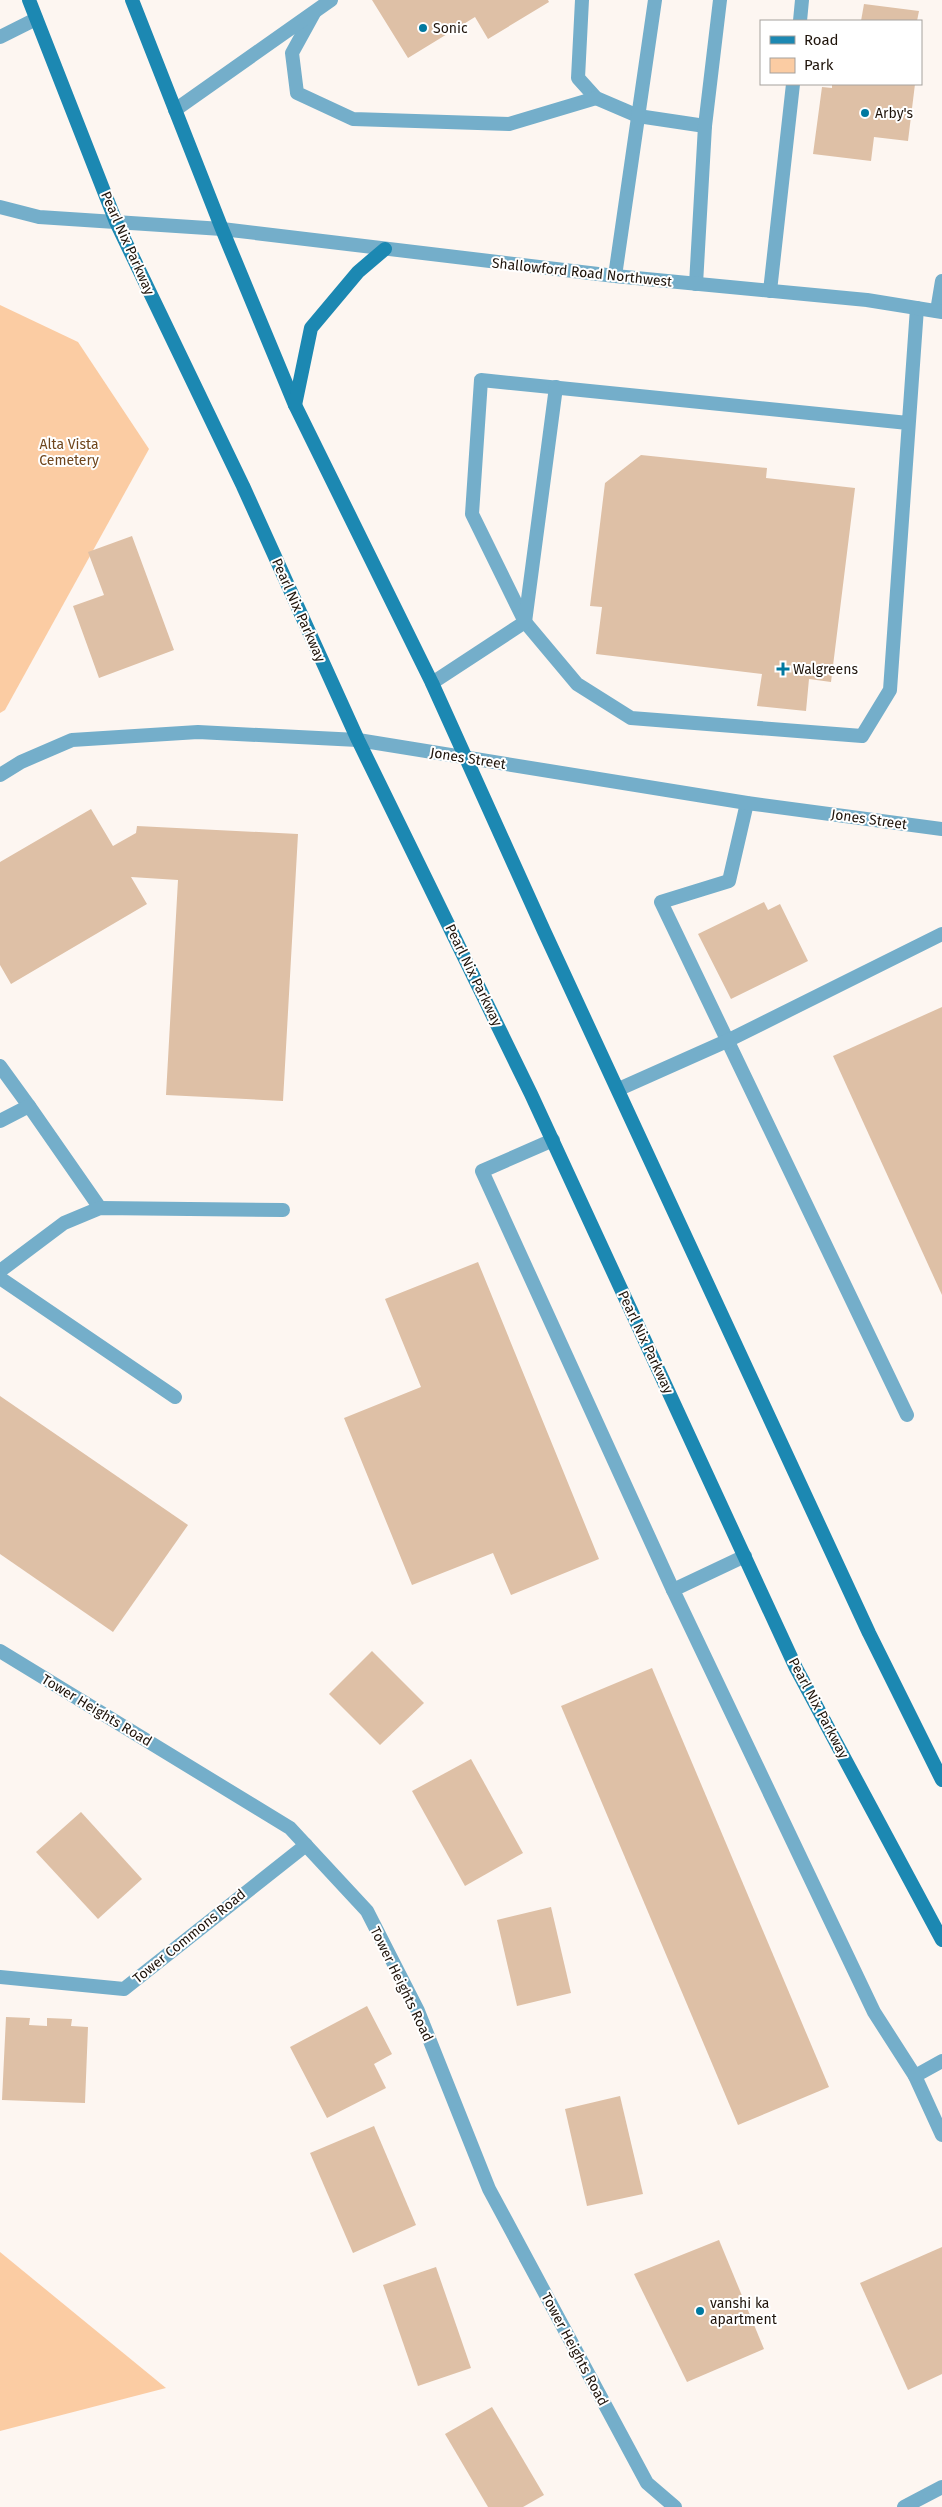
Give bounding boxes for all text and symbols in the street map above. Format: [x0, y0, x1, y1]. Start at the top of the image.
place label: Sonic [433, 20, 468, 37]
legend [760, 20, 922, 85]
marker: Sonic [417, 22, 429, 34]
text: Road [804, 31, 839, 49]
text: Park [804, 56, 834, 74]
place label: Arby's [875, 105, 913, 122]
marker: Arby's [859, 107, 871, 119]
street label: Pearl Nix Parkway [97, 189, 158, 298]
street label: Shallowford Road Northwest [491, 255, 674, 291]
park label: Alta Vista Cemetery [39, 436, 99, 469]
street label: Pearl Nix Parkway [268, 556, 329, 665]
place label: Walgreens [793, 661, 858, 678]
marker: Walgreens [777, 663, 789, 675]
street label: Jones Street [429, 744, 508, 773]
street label: Jones Street [830, 806, 909, 833]
street label: Pearl Nix Parkway [441, 921, 506, 1029]
street label: Pearl Nix Parkway [614, 1288, 677, 1397]
street label: Pearl Nix Parkway [785, 1655, 852, 1762]
street label: Tower Heights Road [39, 1671, 155, 1750]
street label: Tower Commons Road [130, 1886, 249, 1987]
street label: Tower Heights Road [366, 1924, 437, 2044]
street label: Tower Heights Road [538, 2290, 612, 2409]
place label: vanshi ka apartment [710, 2295, 778, 2328]
marker: vanshi ka apartment [694, 2305, 706, 2317]

